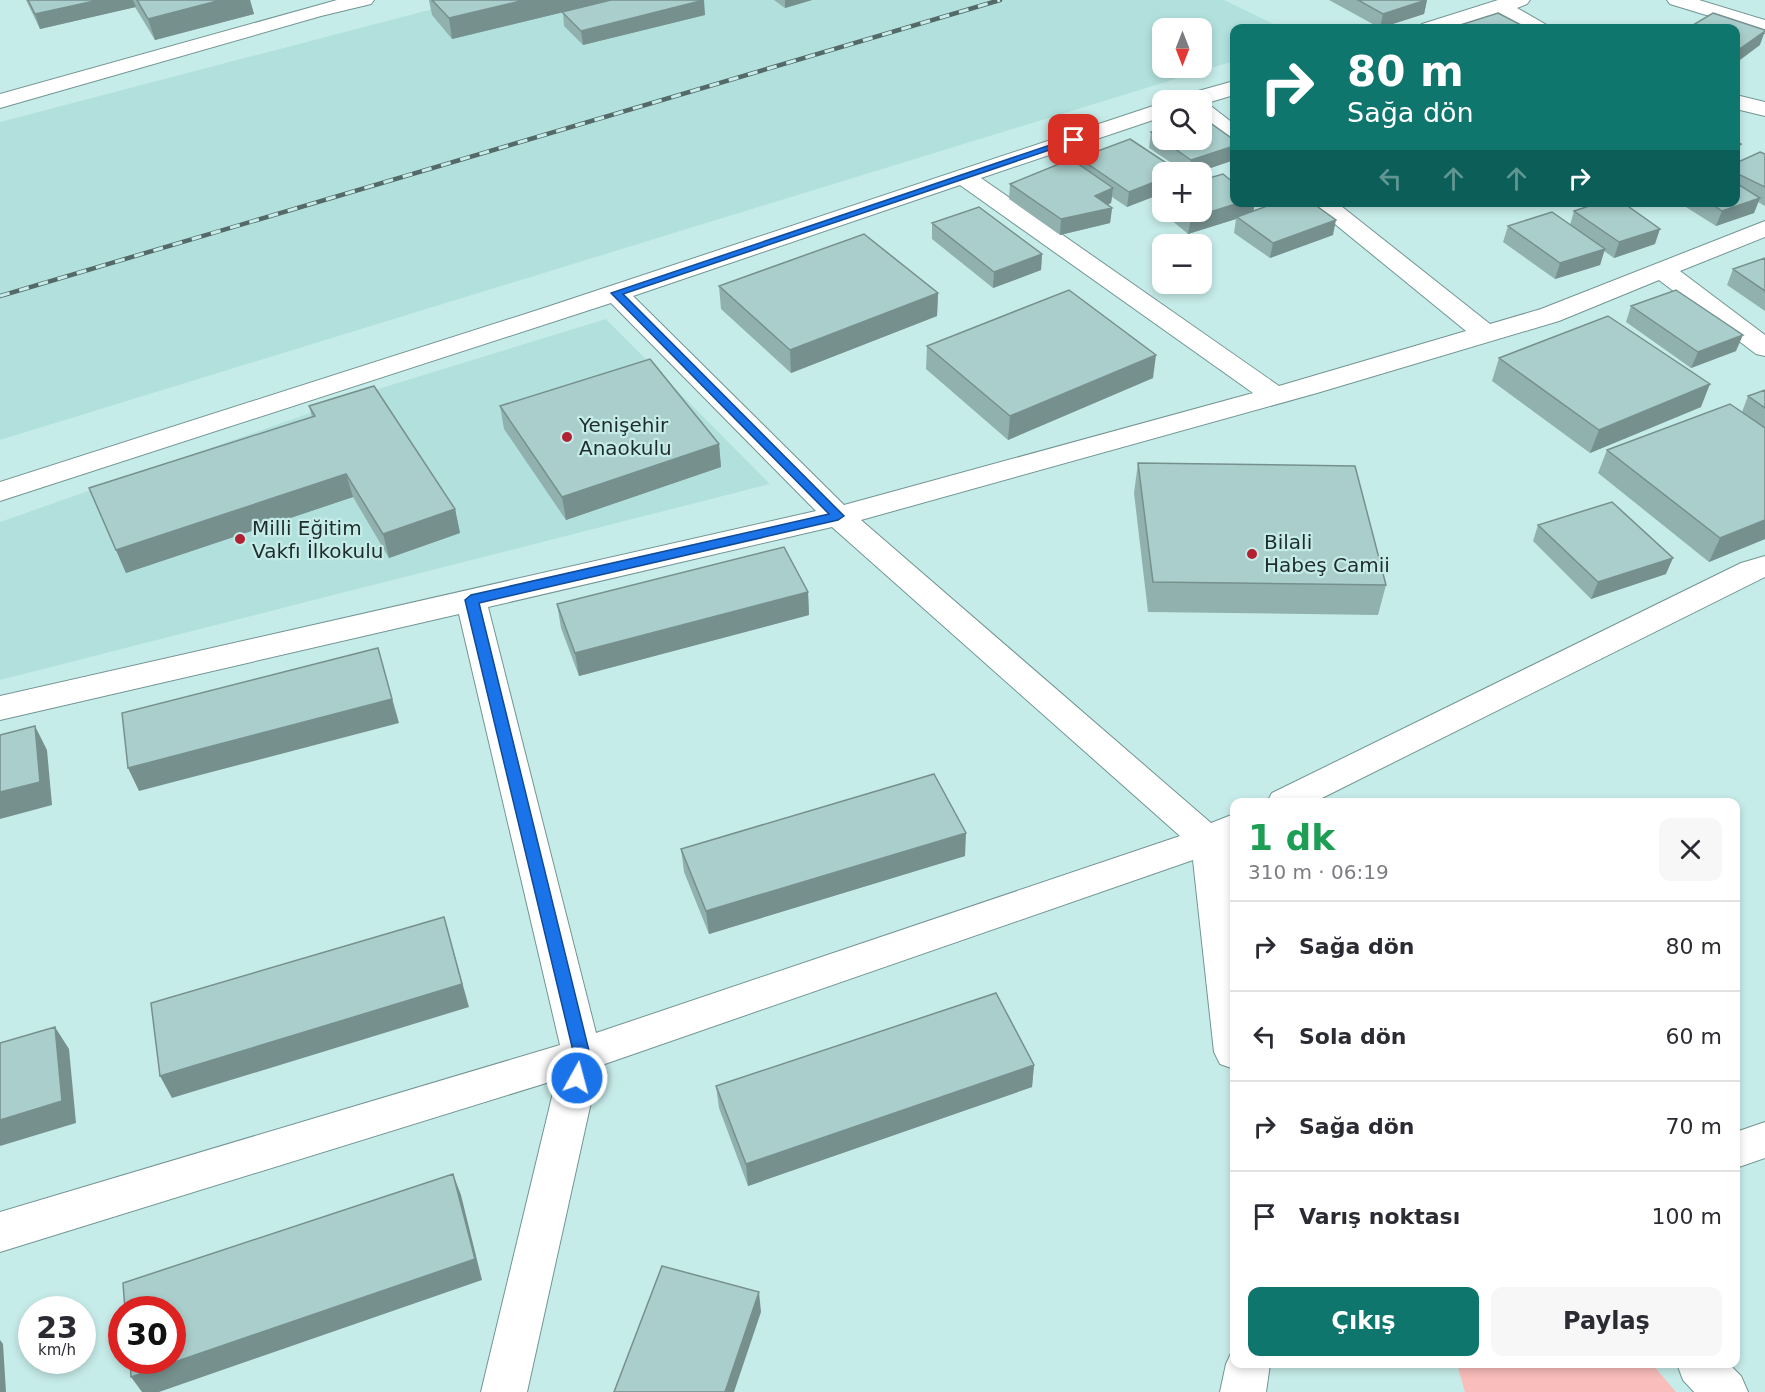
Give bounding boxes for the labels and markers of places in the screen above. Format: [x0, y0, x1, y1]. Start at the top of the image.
pin [1048, 114, 1099, 165]
place label: Yenişehir Anaokulu [578, 413, 672, 460]
marker: Yenişehir Anaokulu [560, 430, 574, 444]
place label: Milli Eğitim Vakfı İlkokulu [252, 516, 383, 563]
place label: Bilali Habeş Camii [1264, 530, 1390, 577]
marker: Milli Eğitim Vakfı İlkokulu [233, 532, 247, 546]
marker: Bilali Habeş Camii [1245, 547, 1259, 561]

